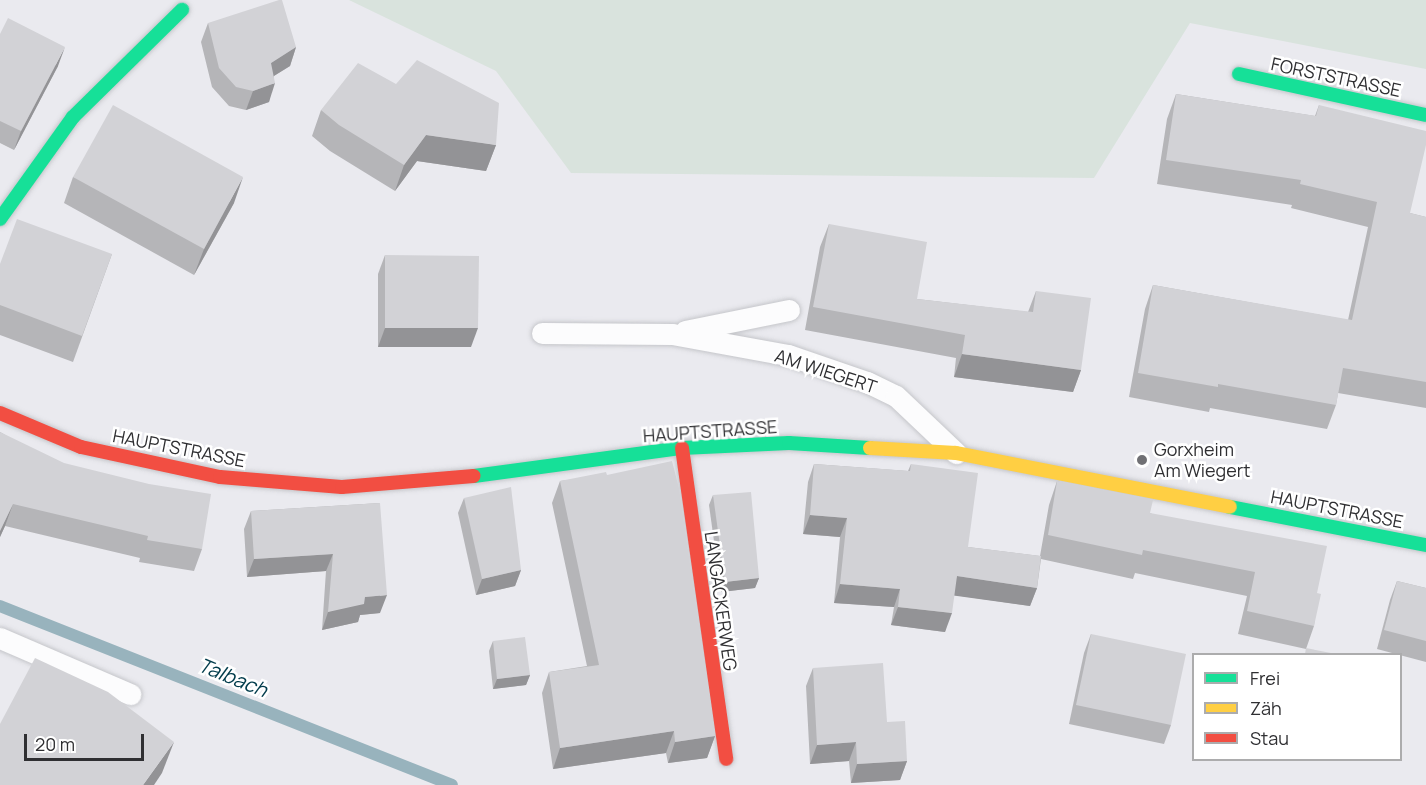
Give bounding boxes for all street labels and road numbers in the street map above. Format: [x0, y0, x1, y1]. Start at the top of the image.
street label: FORSTSTRASSE [1269, 53, 1403, 101]
street label: AM WIEGERT [772, 344, 880, 398]
street label: HAUPTSTRASSE [642, 416, 778, 446]
street label: HAUPTSTRASSE [111, 425, 247, 471]
street label: HAUPTSTRASSE [1269, 486, 1405, 532]
street label: LANGACKERWEG [701, 530, 741, 672]

